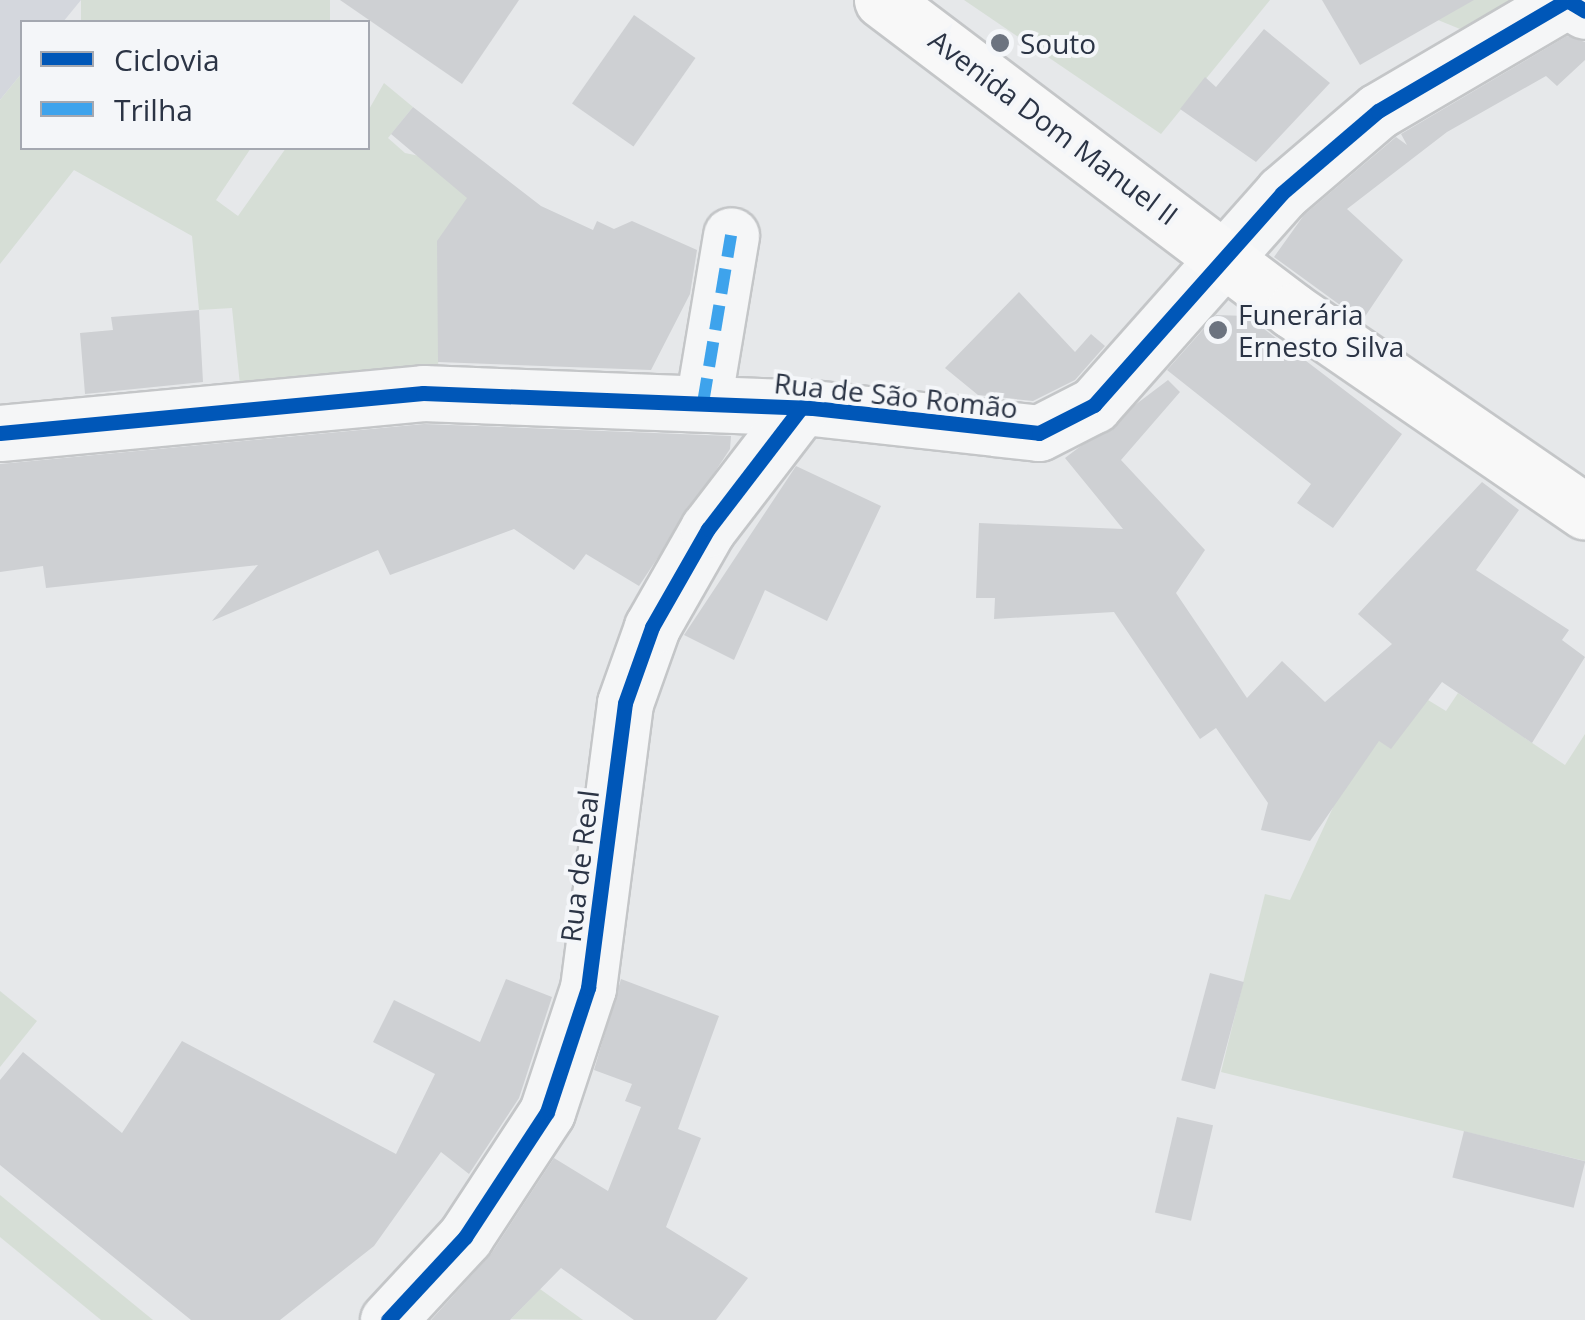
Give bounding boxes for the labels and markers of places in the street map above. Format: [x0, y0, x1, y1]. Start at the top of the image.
place label: Souto [1020, 26, 1096, 60]
marker: Souto [989, 32, 1011, 54]
place label: Funerária Ernesto Silva [1238, 297, 1404, 363]
marker: Funerária Ernesto Silva [1207, 319, 1229, 341]

